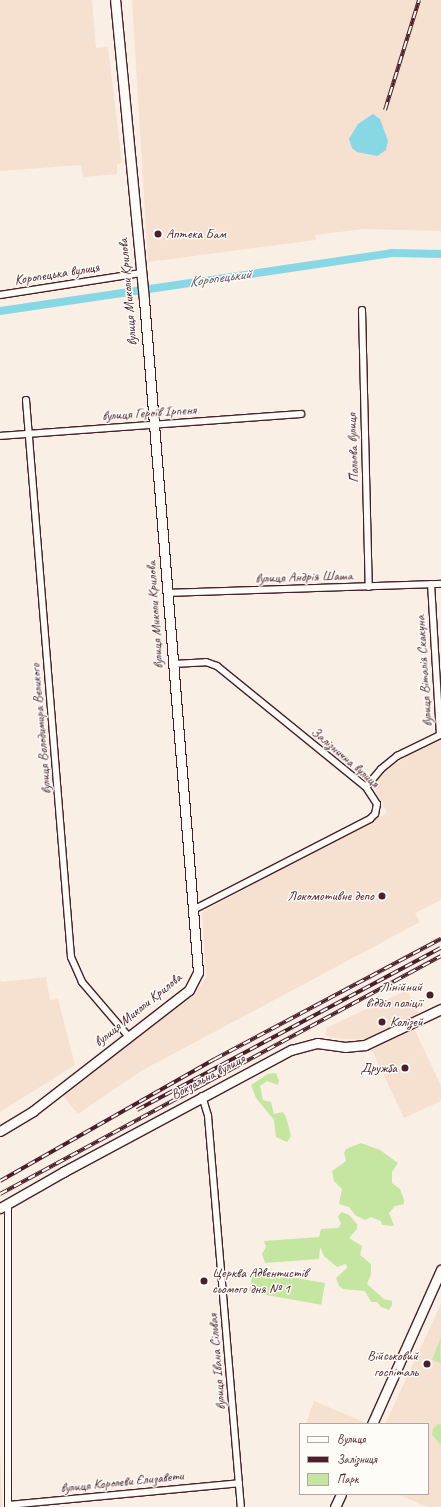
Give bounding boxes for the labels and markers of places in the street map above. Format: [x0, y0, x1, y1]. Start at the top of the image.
place label: Аптека Бам [166, 226, 226, 242]
marker: Аптека Бам [153, 229, 163, 239]
place label: Локомотивне депо [287, 888, 374, 904]
marker: Локомотивне депо [377, 891, 387, 901]
place label: Лінійний відділ поліції [367, 979, 422, 1012]
marker: Лінійний відділ поліції [425, 990, 435, 1000]
place label: Колізей [390, 1014, 423, 1030]
marker: Колізей [377, 1017, 387, 1027]
place label: Дружба [360, 1060, 397, 1076]
marker: Дружба [400, 1063, 410, 1073]
place label: Церква Адвентистів сьомого дня № 1 [212, 1265, 309, 1298]
marker: Церква Адвентистів сьомого дня № 1 [199, 1276, 209, 1286]
place label: Військовий госпіталь [367, 1348, 418, 1380]
marker: Військовий госпіталь [421, 1358, 433, 1370]

